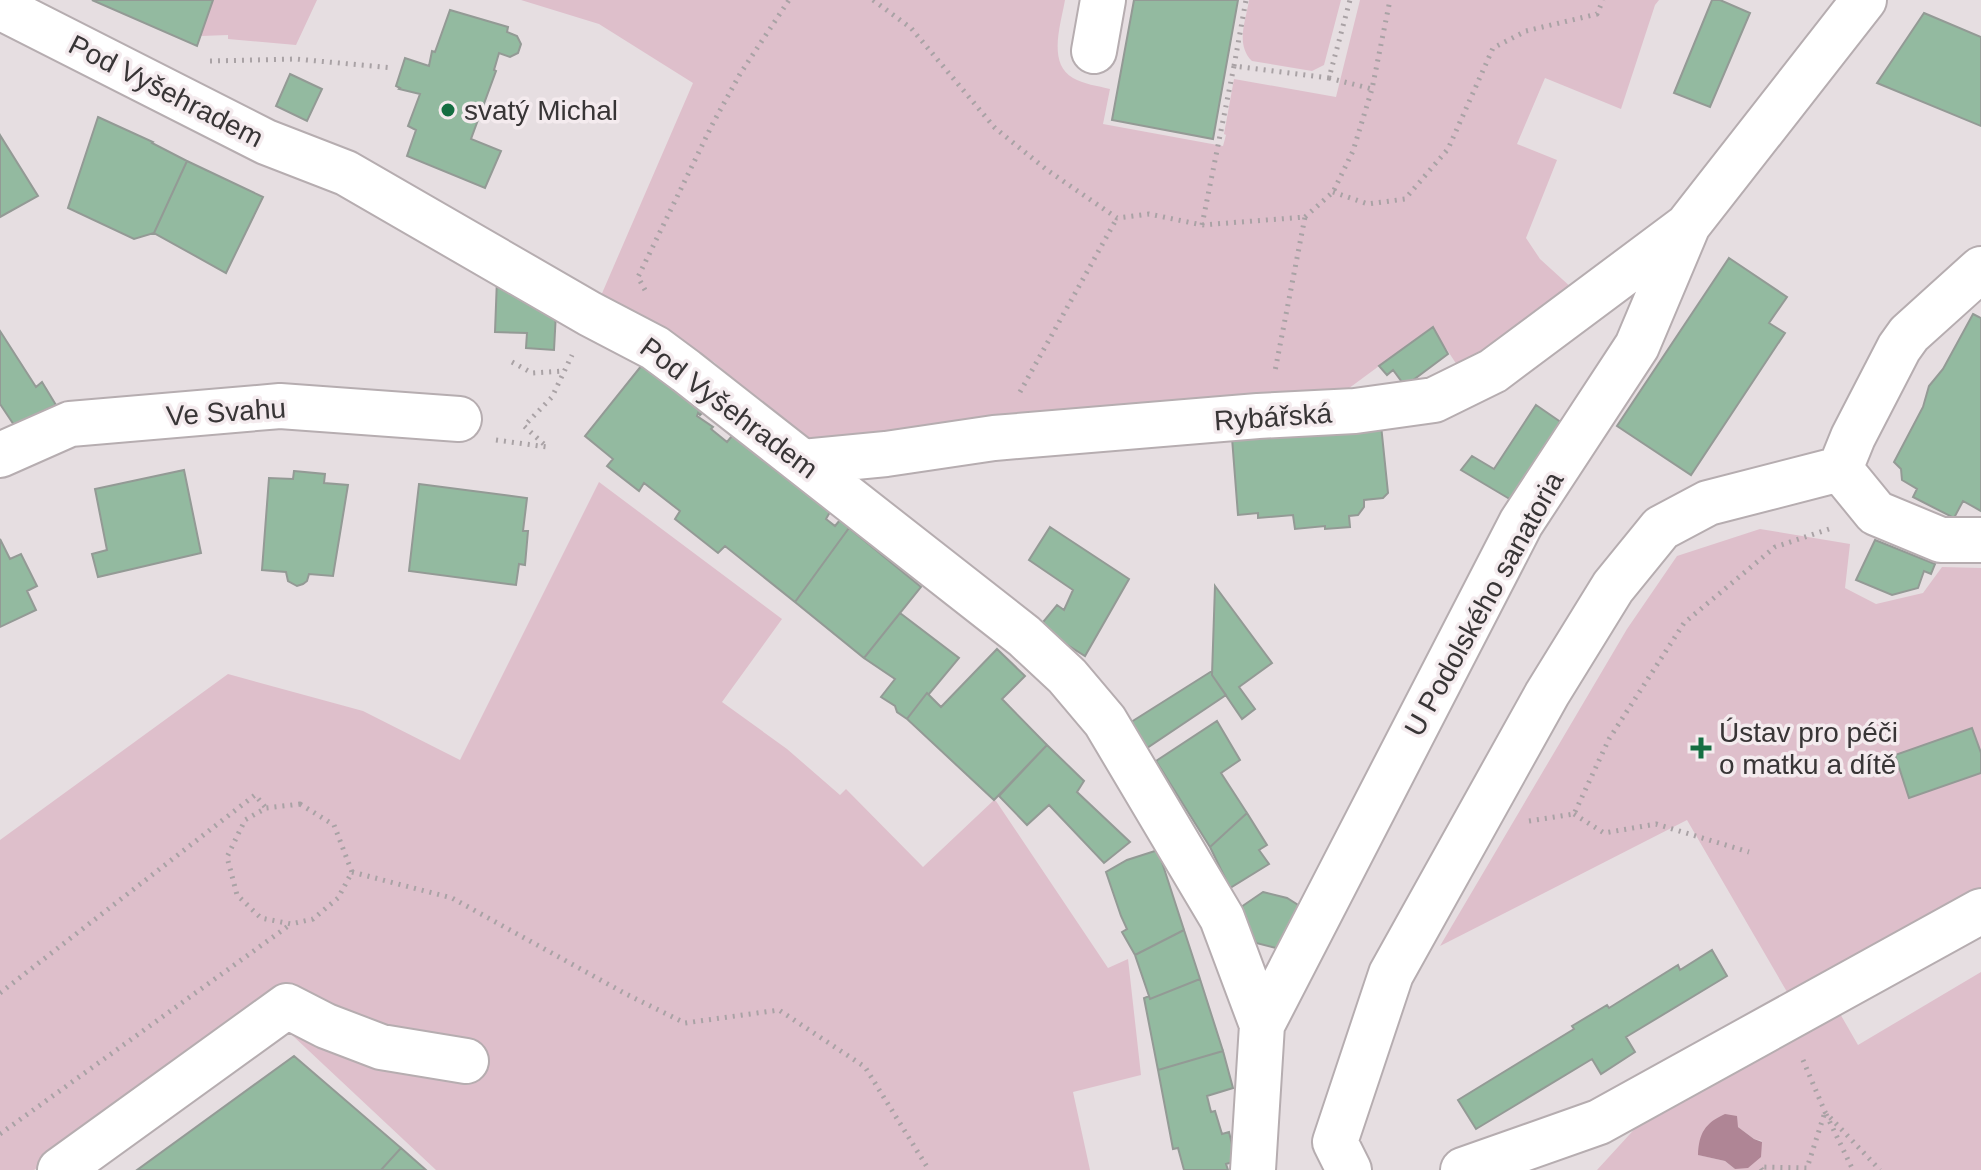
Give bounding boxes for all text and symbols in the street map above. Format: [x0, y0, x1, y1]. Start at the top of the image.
street label: Pod Vyšehradem [64, 29, 268, 153]
place label: svatý Michal [464, 95, 618, 126]
marker: svatý Michal [439, 101, 457, 119]
street label: Pod Vyšehradem [634, 331, 824, 485]
street label: Ve Svahu [165, 392, 287, 432]
street label: Rybářská [1213, 397, 1333, 437]
street label: U Podolského sanatoria [1398, 466, 1570, 742]
place label: Ústav pro péči o matku a dítě [1719, 717, 1898, 780]
marker: Ústav pro péči o matku a dítě [1690, 737, 1712, 759]

